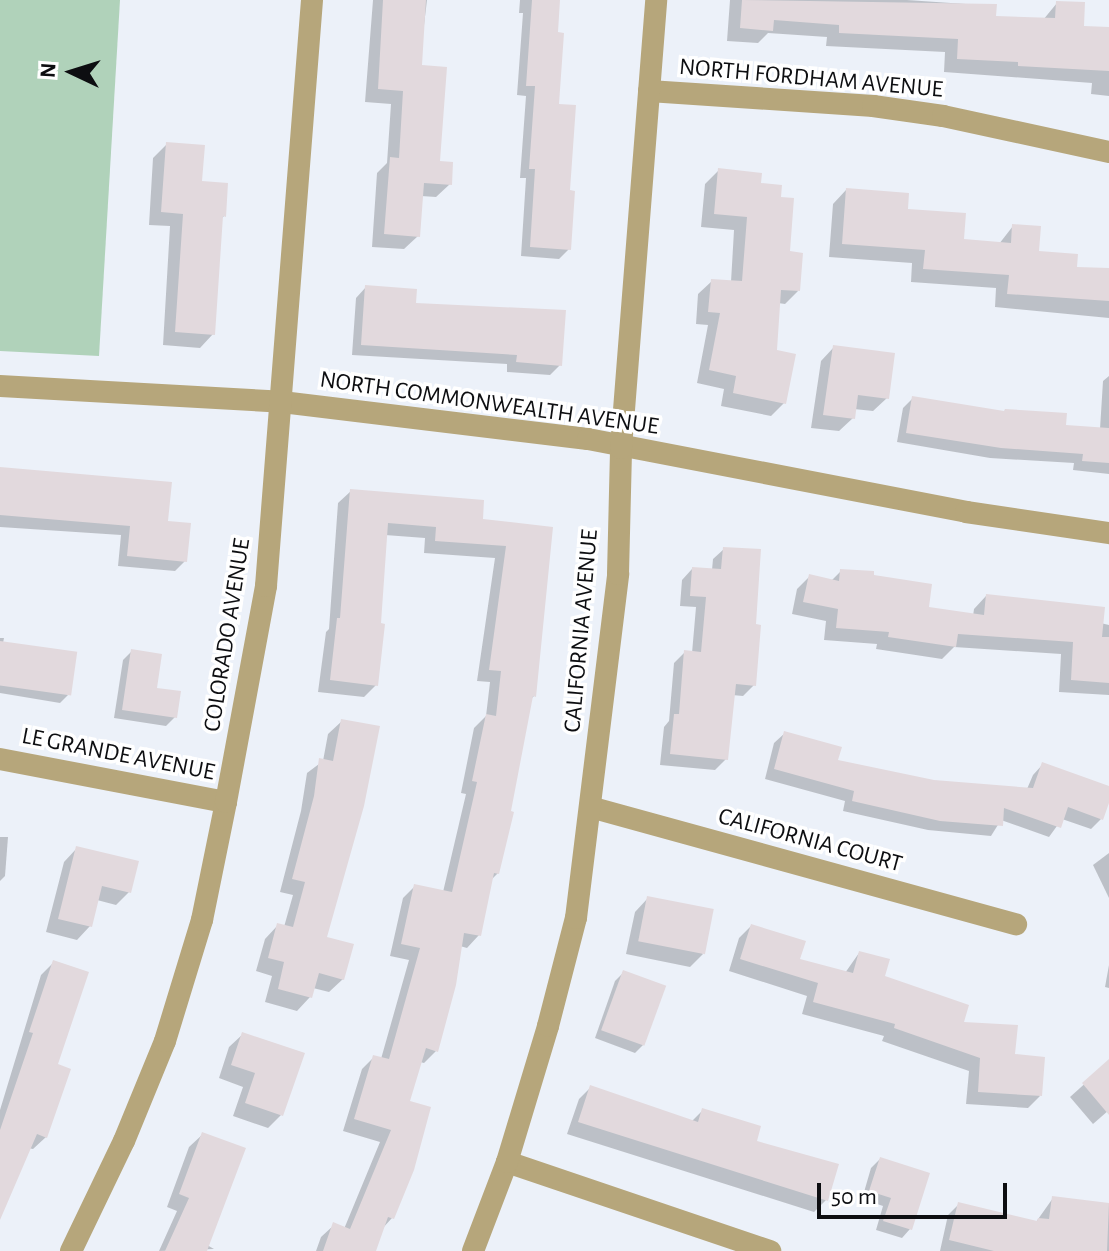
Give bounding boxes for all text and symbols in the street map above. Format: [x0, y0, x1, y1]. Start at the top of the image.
north arrow [32, 32, 112, 112]
street label: NORTH FORDHAM AVENUE [678, 53, 944, 105]
text: N [37, 62, 60, 79]
street label: NORTH COMMONWEALTH AVENUE [318, 366, 660, 442]
street label: CALIFORNIA AVENUE [559, 528, 605, 734]
street label: COLORADO AVENUE [198, 536, 258, 734]
street label: LE GRANDE AVENUE [19, 722, 217, 788]
street label: CALIFORNIA COURT [715, 803, 905, 879]
scale bar [821, 1167, 1011, 1217]
text: 50 m [831, 1185, 877, 1209]

